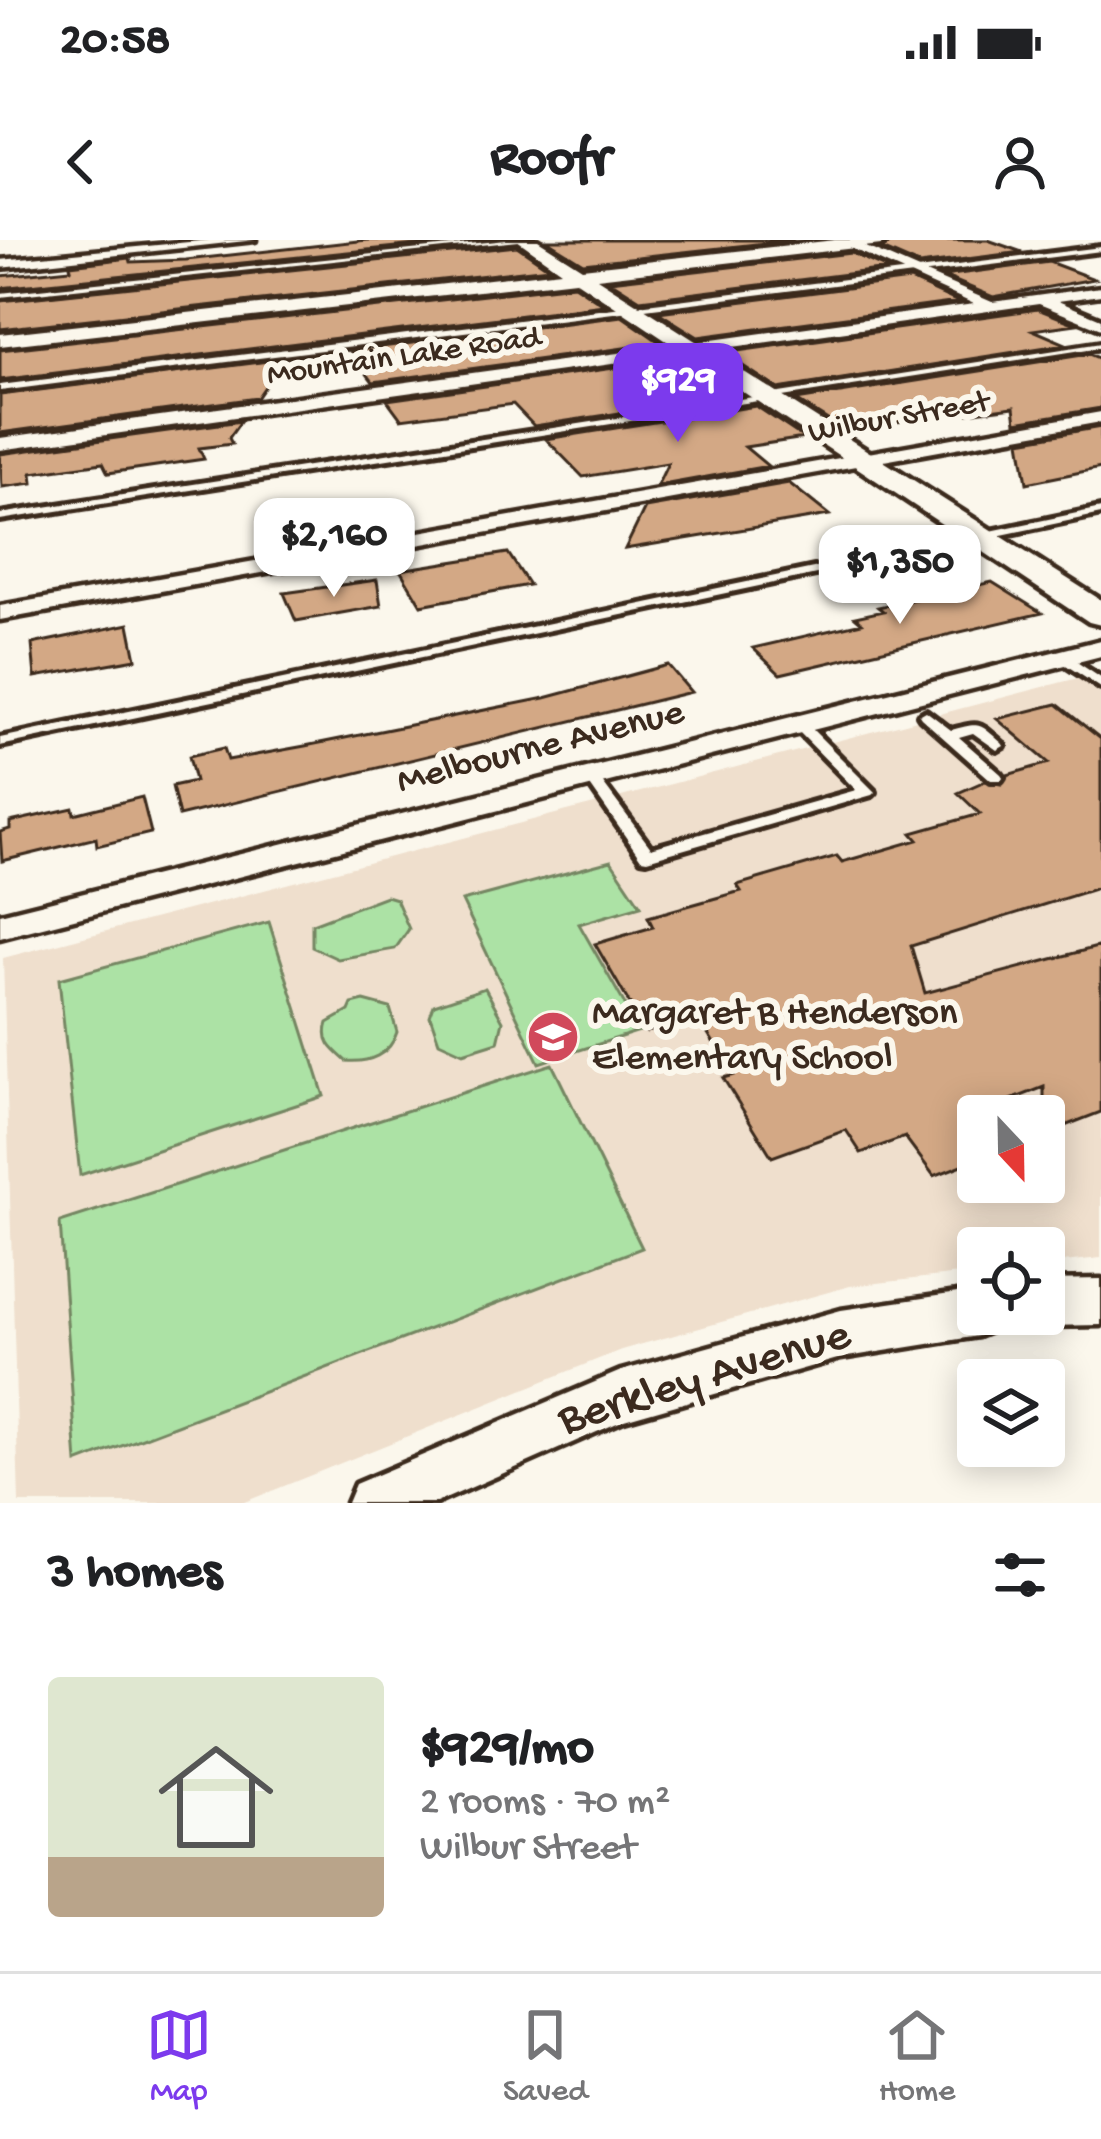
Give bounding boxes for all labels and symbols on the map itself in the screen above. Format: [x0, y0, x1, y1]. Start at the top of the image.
street label: Mountain Lake Road [265, 320, 546, 396]
pin: $929 [607, 343, 749, 445]
street label: Wilbur Street [806, 384, 995, 454]
pin: $2,160 [236, 498, 432, 600]
pin: $1,350 [802, 525, 998, 627]
street label: Melbourne Avenue [393, 691, 690, 807]
place label: Margaret B Henderson Elementary School [592, 992, 958, 1083]
school or university icon: Margaret B Henderson Elementary School [525, 1009, 581, 1065]
north arrow [957, 1095, 1065, 1203]
street label: Berkley Avenue [551, 1308, 859, 1452]

